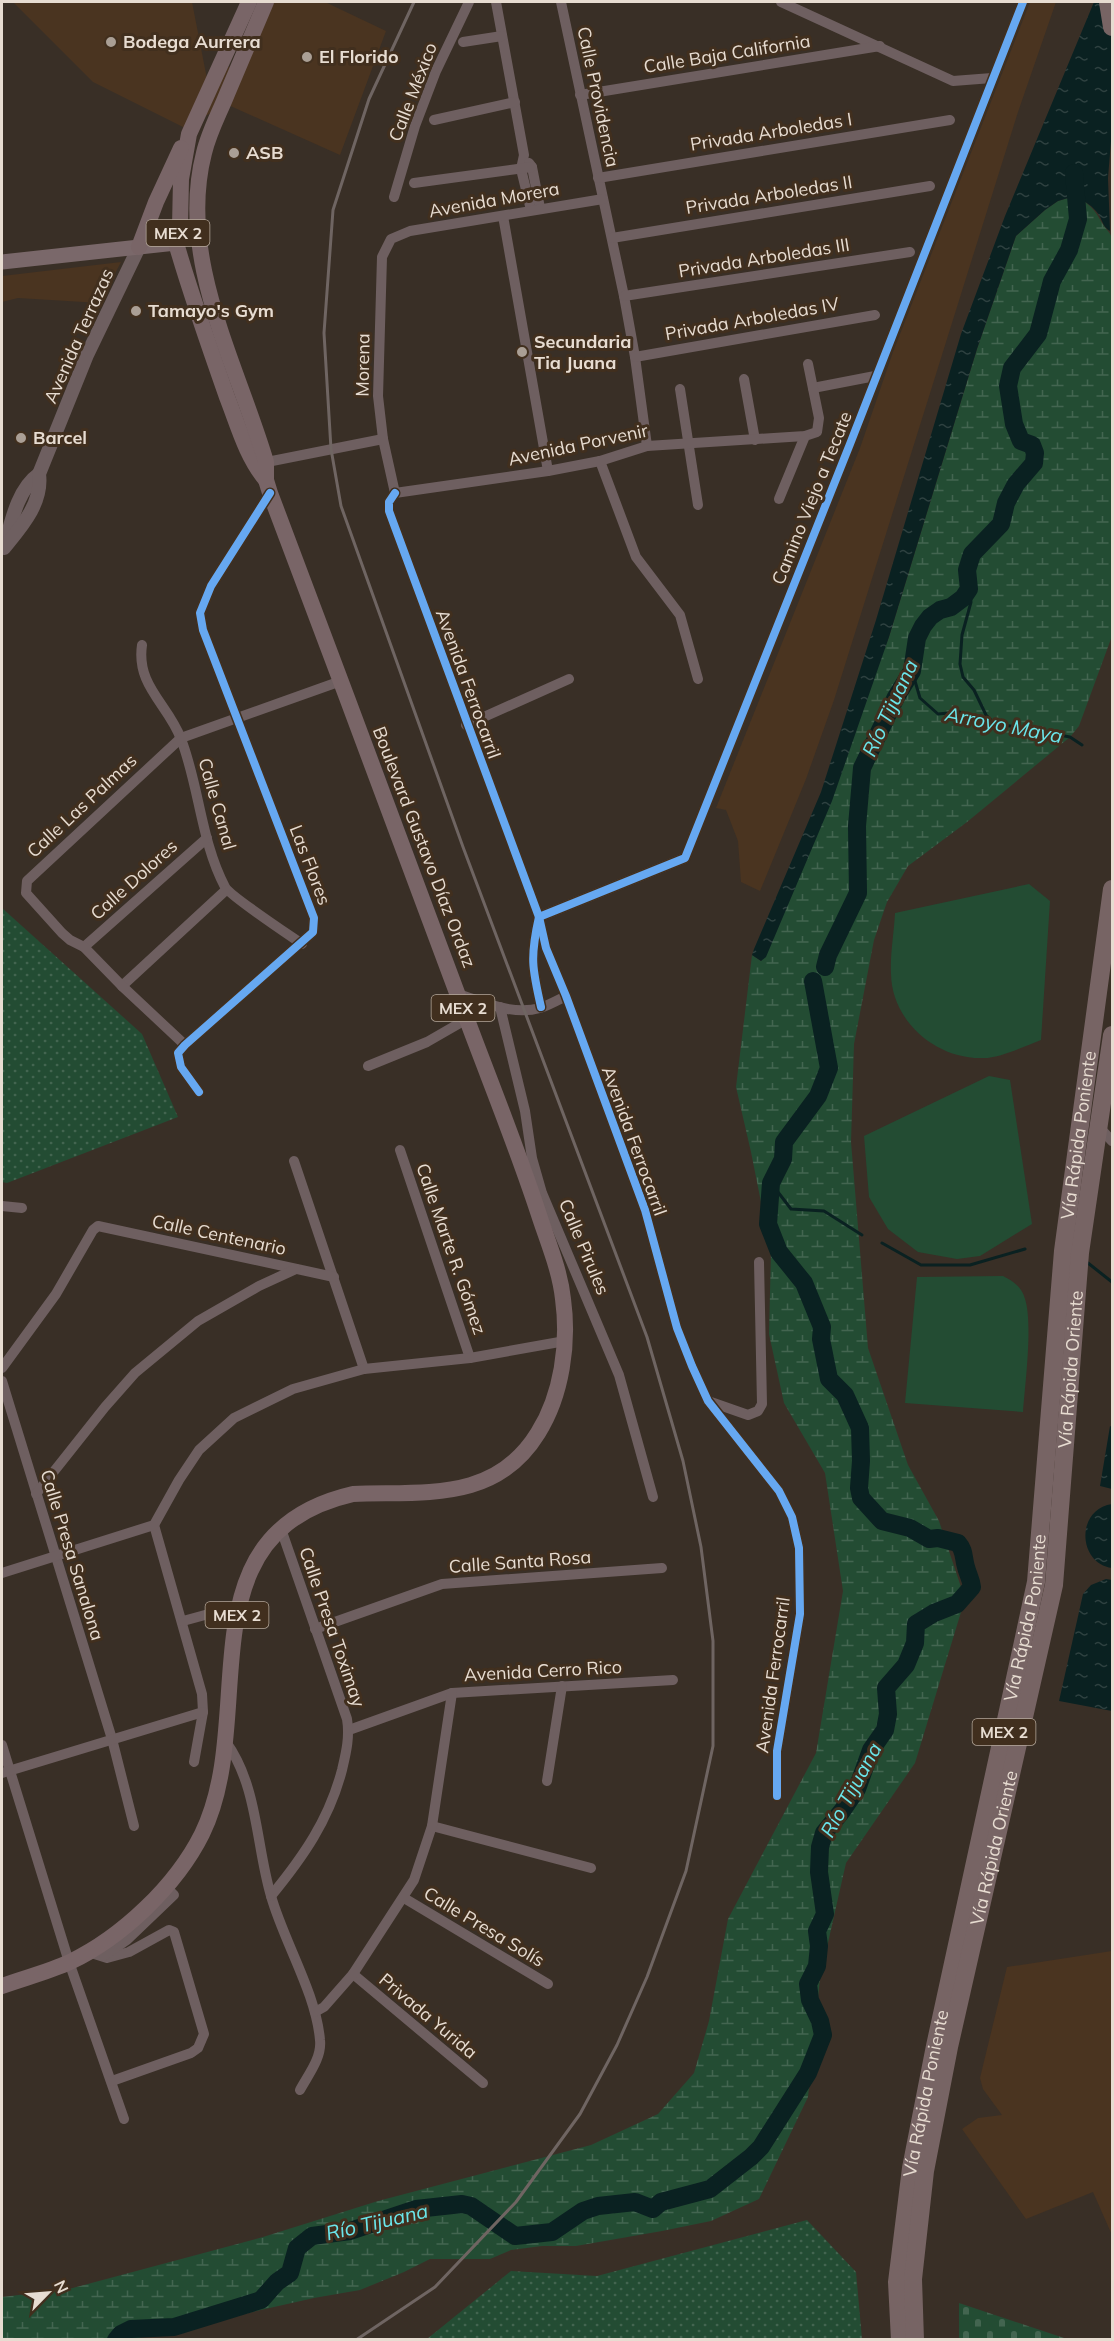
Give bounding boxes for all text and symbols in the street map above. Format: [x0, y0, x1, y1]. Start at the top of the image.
street label: Calle Providencia [572, 25, 625, 169]
street label: Calle Baja California [642, 29, 812, 78]
place label: Bodega Aurrera [123, 30, 261, 53]
marker: Bodega Aurrera [104, 35, 118, 49]
street label: Calle México [383, 39, 442, 144]
place label: El Florido [319, 45, 399, 68]
marker: El Florido [300, 50, 314, 64]
street label: Privada Arboledas I [688, 107, 854, 156]
place label: ASB [246, 141, 283, 164]
marker: ASB [227, 146, 241, 160]
street label: Privada Arboledas II [684, 170, 854, 219]
street label: Avenida Morera [427, 177, 561, 222]
road number: MEX 2 [146, 220, 210, 246]
street label: Privada Arboledas III [677, 233, 851, 282]
street label: Avenida Terrazas [39, 265, 119, 407]
street label: Privada Arboledas IV [663, 292, 841, 345]
place label: Tamayo's Gym [148, 299, 274, 322]
marker: Tamayo's Gym [129, 304, 143, 318]
place label: Secundaria Tia Juana [534, 330, 631, 374]
street label: Morena [350, 333, 375, 397]
marker: Secundaria Tia Juana [515, 345, 529, 359]
street label: Camino Viejo a Tecate [766, 408, 857, 588]
street label: Avenida Porvenir [506, 418, 650, 471]
place label: Barcel [33, 426, 87, 449]
marker: Barcel [14, 431, 28, 445]
street label: Avenida Ferrocarril [431, 606, 506, 762]
water label: Río Tijuana [856, 655, 923, 760]
water label: Arroyo Maya [942, 701, 1065, 748]
street label: Boulevard Gustavo Díaz Ordaz [368, 723, 481, 971]
street label: Calle Las Palmas [22, 749, 141, 862]
street label: Calle Canal [193, 755, 242, 852]
street label: Las Flores [285, 821, 336, 908]
street label: Calle Dolores [85, 834, 182, 925]
road number: MEX 2 [432, 995, 494, 1021]
street label: Vía Rápida Poniente [1055, 1049, 1101, 1221]
street label: Avenida Ferrocarril [597, 1063, 672, 1219]
street label: Calle Marte R. Gómez [411, 1160, 492, 1337]
street label: Calle Pirules [554, 1195, 615, 1298]
street label: Calle Centenario [150, 1209, 288, 1260]
street label: Vía Rápida Oriente [1053, 1290, 1088, 1449]
street label: Calle Presa Sanalona [36, 1467, 109, 1643]
street label: Vía Rápida Poniente [998, 1533, 1051, 1704]
street label: Calle Presa Toximay [294, 1544, 371, 1710]
street label: Calle Santa Rosa [448, 1545, 592, 1578]
street label: Avenida Ferrocarril [750, 1596, 795, 1754]
road number: MEX 2 [206, 1602, 268, 1628]
street label: Avenida Cerro Rico [463, 1655, 623, 1686]
road number: MEX 2 [972, 1719, 1036, 1745]
water label: Río Tijuana [814, 1738, 887, 1841]
street label: Vía Rápida Oriente [965, 1768, 1022, 1928]
street label: Calle Presa Solís [420, 1881, 549, 1972]
street label: Privada Yurida [374, 1968, 482, 2063]
street label: Vía Rápida Poniente [898, 2008, 954, 2178]
water label: Río Tijuana [323, 2198, 430, 2245]
north arrow [18, 2263, 78, 2323]
text: N [50, 2277, 73, 2296]

